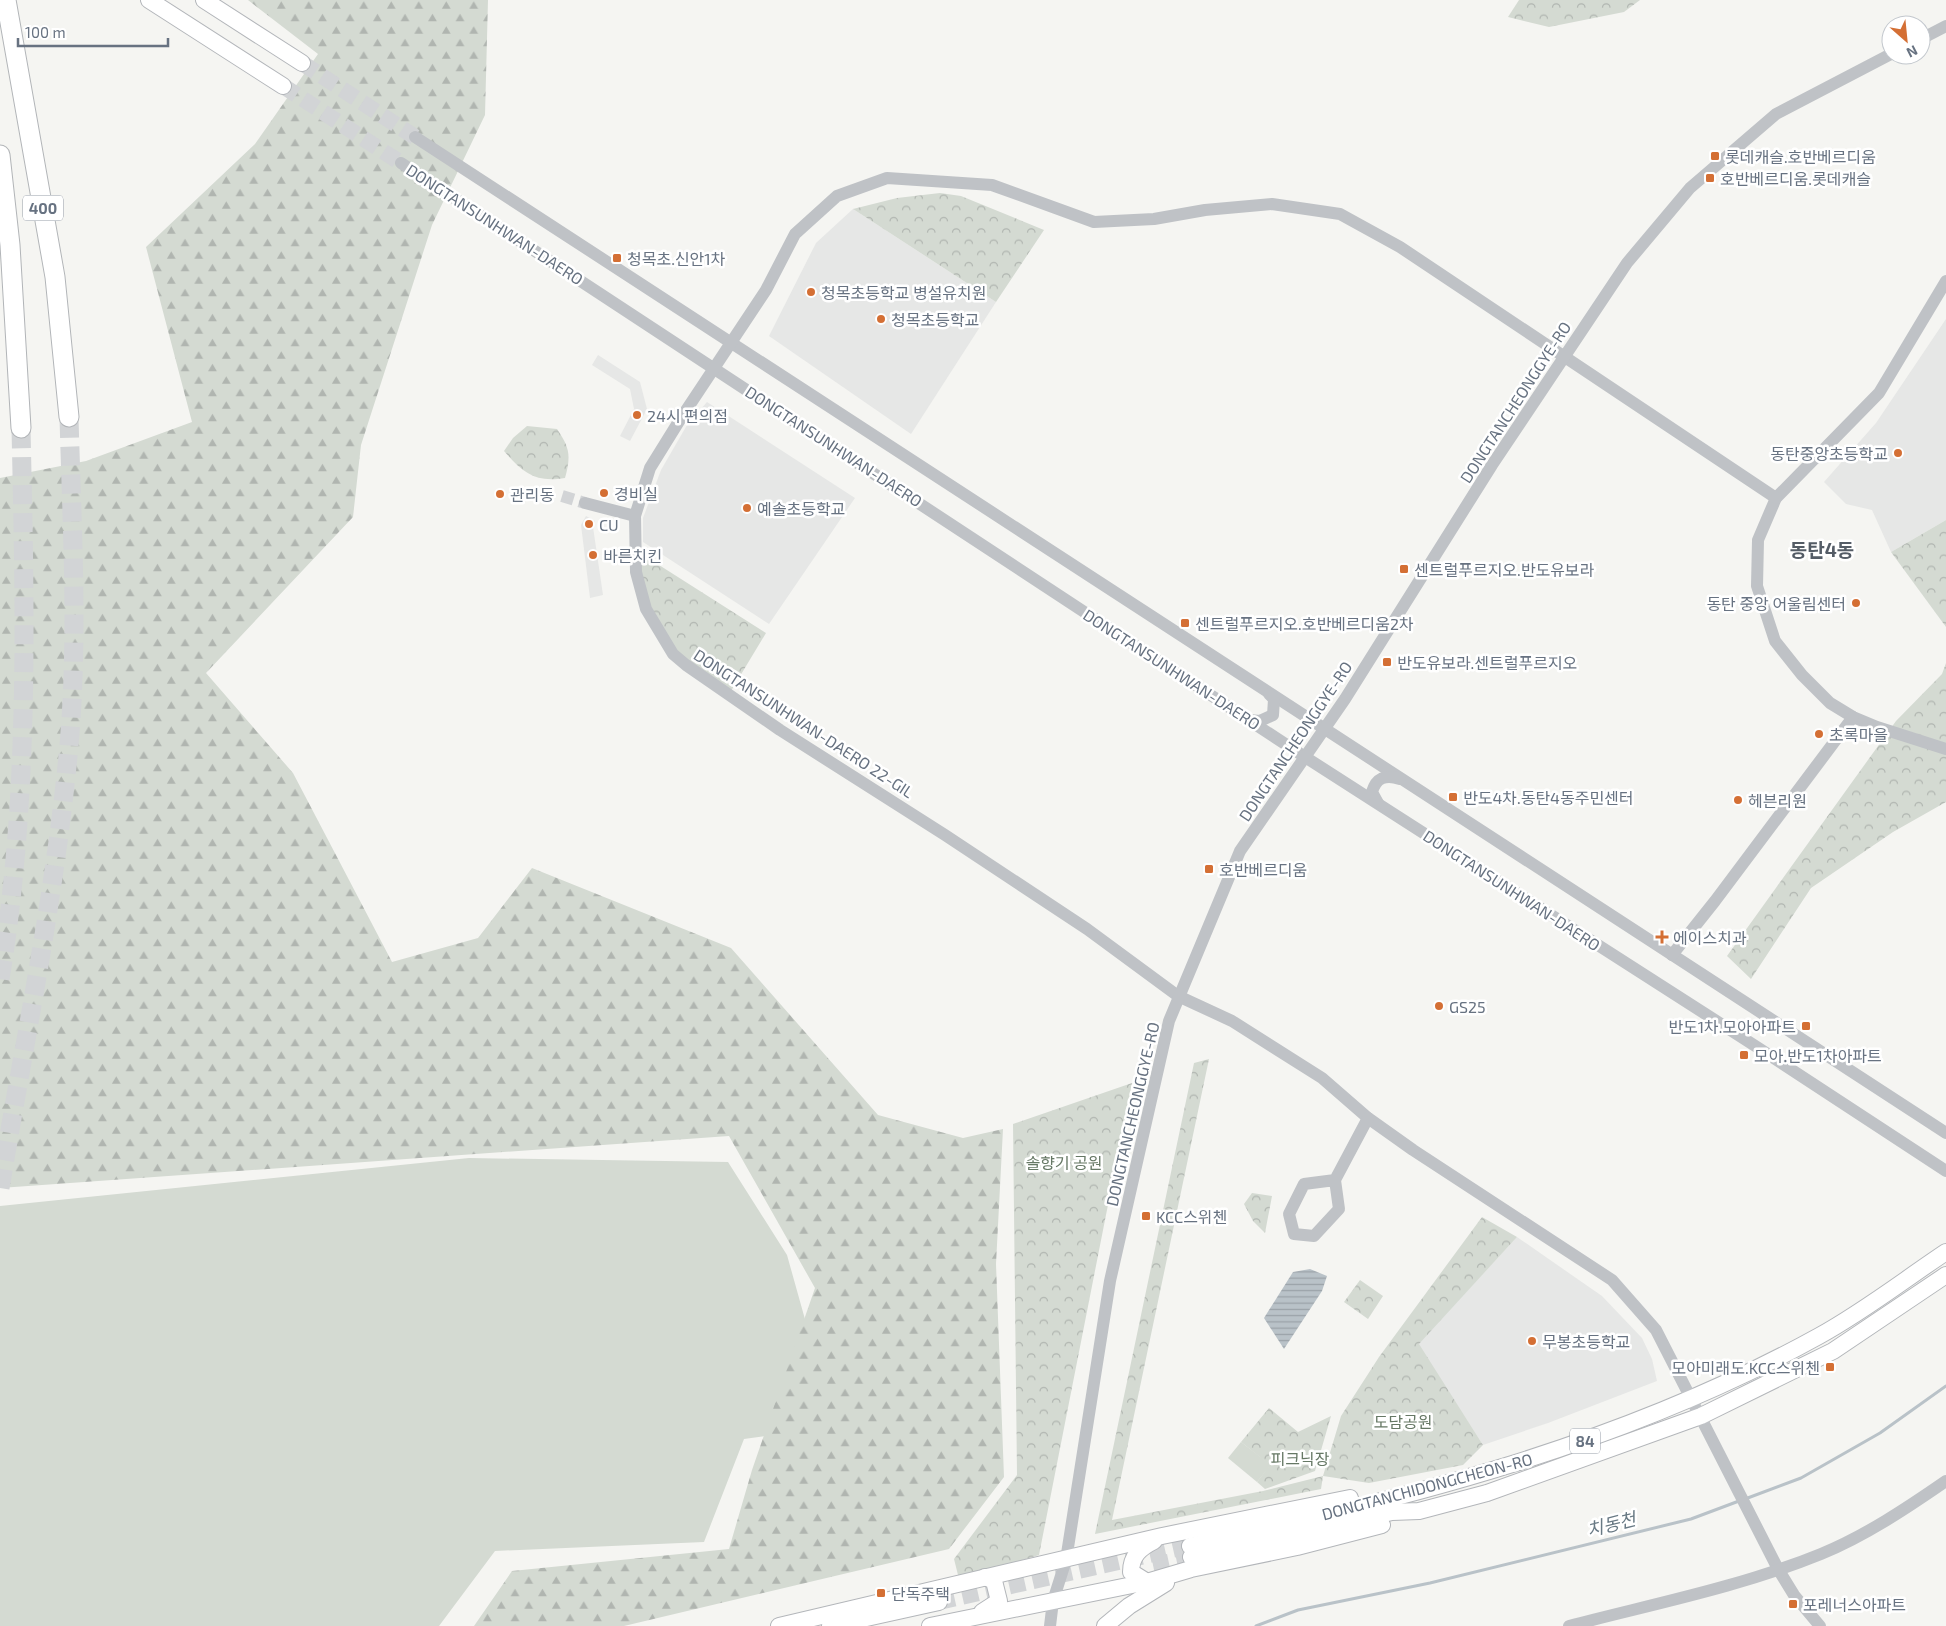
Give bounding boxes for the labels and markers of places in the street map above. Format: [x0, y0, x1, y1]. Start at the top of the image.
place label: 롯데캐슬.호반베르디움 [1725, 147, 1876, 166]
marker: 롯데캐슬.호반베르디움 [1709, 150, 1721, 162]
place label: 호반베르디움.롯데캐슬 [1720, 169, 1871, 188]
marker: 호반베르디움.롯데캐슬 [1704, 172, 1716, 184]
place label: 청목초.신안1차 [627, 249, 726, 268]
marker: 청목초.신안1차 [611, 252, 623, 264]
place label: 청목초등학교 병설유치원 [821, 283, 987, 302]
marker: 청목초등학교 병설유치원 [805, 286, 817, 298]
place label: 청목초등학교 [891, 310, 979, 329]
marker: 청목초등학교 [875, 313, 887, 325]
place label: 24시 편의점 [647, 406, 728, 425]
marker: 24시 편의점 [631, 409, 643, 421]
place label: 동탄중앙초등학교 [1770, 444, 1888, 463]
marker: 동탄중앙초등학교 [1892, 447, 1904, 459]
place label: 경비실 [614, 484, 658, 503]
place label: 관리동 [510, 485, 554, 504]
marker: 경비실 [598, 487, 610, 499]
marker: 관리동 [494, 488, 506, 500]
place label: 예솔초등학교 [757, 499, 845, 518]
marker: 예솔초등학교 [741, 502, 753, 514]
place label: CU [599, 515, 619, 534]
marker: CU [583, 518, 595, 530]
place label: 바른치킨 [603, 546, 662, 565]
marker: 바른치킨 [587, 549, 599, 561]
place label: 센트럴푸르지오.반도유보라 [1414, 560, 1595, 579]
marker: 센트럴푸르지오.반도유보라 [1398, 563, 1410, 575]
place label: 동탄 중앙 어울림센터 [1706, 594, 1846, 613]
marker: 동탄 중앙 어울림센터 [1850, 597, 1862, 609]
place label: 센트럴푸르지오.호반베르디움2차 [1195, 614, 1414, 633]
marker: 센트럴푸르지오.호반베르디움2차 [1179, 617, 1191, 629]
place label: 반도유보라.센트럴푸르지오 [1397, 653, 1577, 672]
marker: 반도유보라.센트럴푸르지오 [1381, 656, 1393, 668]
place label: 초록마을 [1829, 725, 1888, 744]
marker: 초록마을 [1813, 728, 1825, 740]
place label: 반도4차.동탄4동주민센터 [1463, 788, 1634, 807]
marker: 반도4차.동탄4동주민센터 [1447, 791, 1459, 803]
place label: 헤븐리원 [1748, 791, 1807, 810]
marker: 헤븐리원 [1732, 794, 1744, 806]
place label: 호반베르디움 [1219, 860, 1307, 879]
marker: 호반베르디움 [1203, 863, 1215, 875]
place label: 에이스치과 [1673, 928, 1747, 947]
marker: 에이스치과 [1655, 930, 1669, 944]
place label: GS25 [1449, 997, 1486, 1016]
marker: GS25 [1433, 1000, 1445, 1012]
place label: 반도1차.모아아파트 [1668, 1017, 1796, 1036]
marker: 반도1차.모아아파트 [1800, 1020, 1812, 1032]
place label: 모아.반도1차아파트 [1754, 1046, 1882, 1065]
marker: 모아.반도1차아파트 [1738, 1049, 1750, 1061]
place label: KCC스위첸 [1156, 1207, 1227, 1226]
marker: KCC스위첸 [1140, 1210, 1152, 1222]
place label: 무봉초등학교 [1542, 1332, 1630, 1351]
marker: 무봉초등학교 [1526, 1335, 1538, 1347]
place label: 모아미래도.KCC스위첸 [1671, 1358, 1820, 1377]
marker: 모아미래도.KCC스위첸 [1824, 1361, 1836, 1373]
place label: 단독주택 [891, 1584, 950, 1603]
marker: 단독주택 [875, 1587, 887, 1599]
place label: 포레너스아파트 [1803, 1595, 1906, 1614]
marker: 포레너스아파트 [1787, 1598, 1799, 1610]

